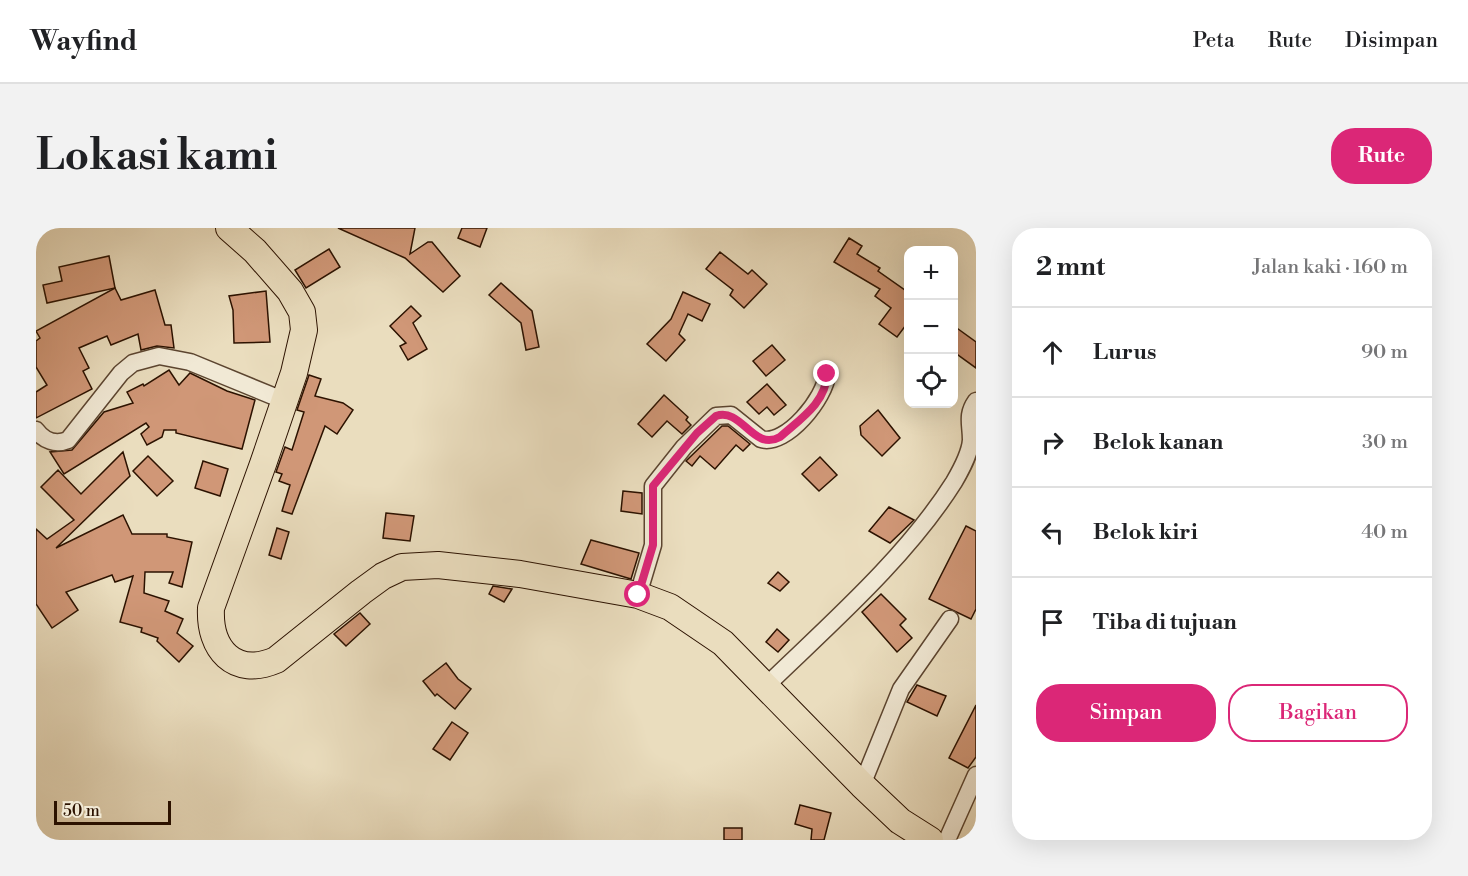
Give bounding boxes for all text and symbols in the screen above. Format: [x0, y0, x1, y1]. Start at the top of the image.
text: Wayfind [30, 24, 138, 59]
text: Peta [1193, 28, 1235, 54]
text: Rute [1268, 28, 1312, 54]
text: Disimpan [1345, 28, 1438, 54]
button: Rute [1331, 128, 1432, 184]
text: Lokasi kami [36, 130, 277, 183]
map controls [904, 246, 958, 408]
button: + [904, 246, 958, 300]
text: 2 mnt [1036, 251, 1105, 283]
text: Jalan kaki · 160 m [1253, 255, 1408, 280]
button: − [904, 300, 958, 354]
icon: ahead [1036, 336, 1069, 369]
text: Lurus [1093, 339, 1156, 366]
text: 90 m [1361, 340, 1408, 365]
button: locate [904, 354, 958, 408]
route end [813, 360, 839, 386]
icon: right [1036, 426, 1069, 459]
text: Belok kanan [1093, 429, 1223, 456]
text: 30 m [1362, 430, 1408, 455]
icon: left [1036, 516, 1069, 549]
text: Belok kiri [1093, 519, 1198, 546]
text: 40 m [1361, 520, 1408, 545]
route start [624, 581, 650, 607]
icon: arrive [1036, 606, 1069, 639]
text: Tiba di tujuan [1093, 609, 1237, 636]
button: Simpan [1036, 684, 1216, 742]
button: Bagikan [1228, 684, 1408, 742]
scale bar [54, 798, 171, 826]
text: 50 m [63, 801, 100, 821]

